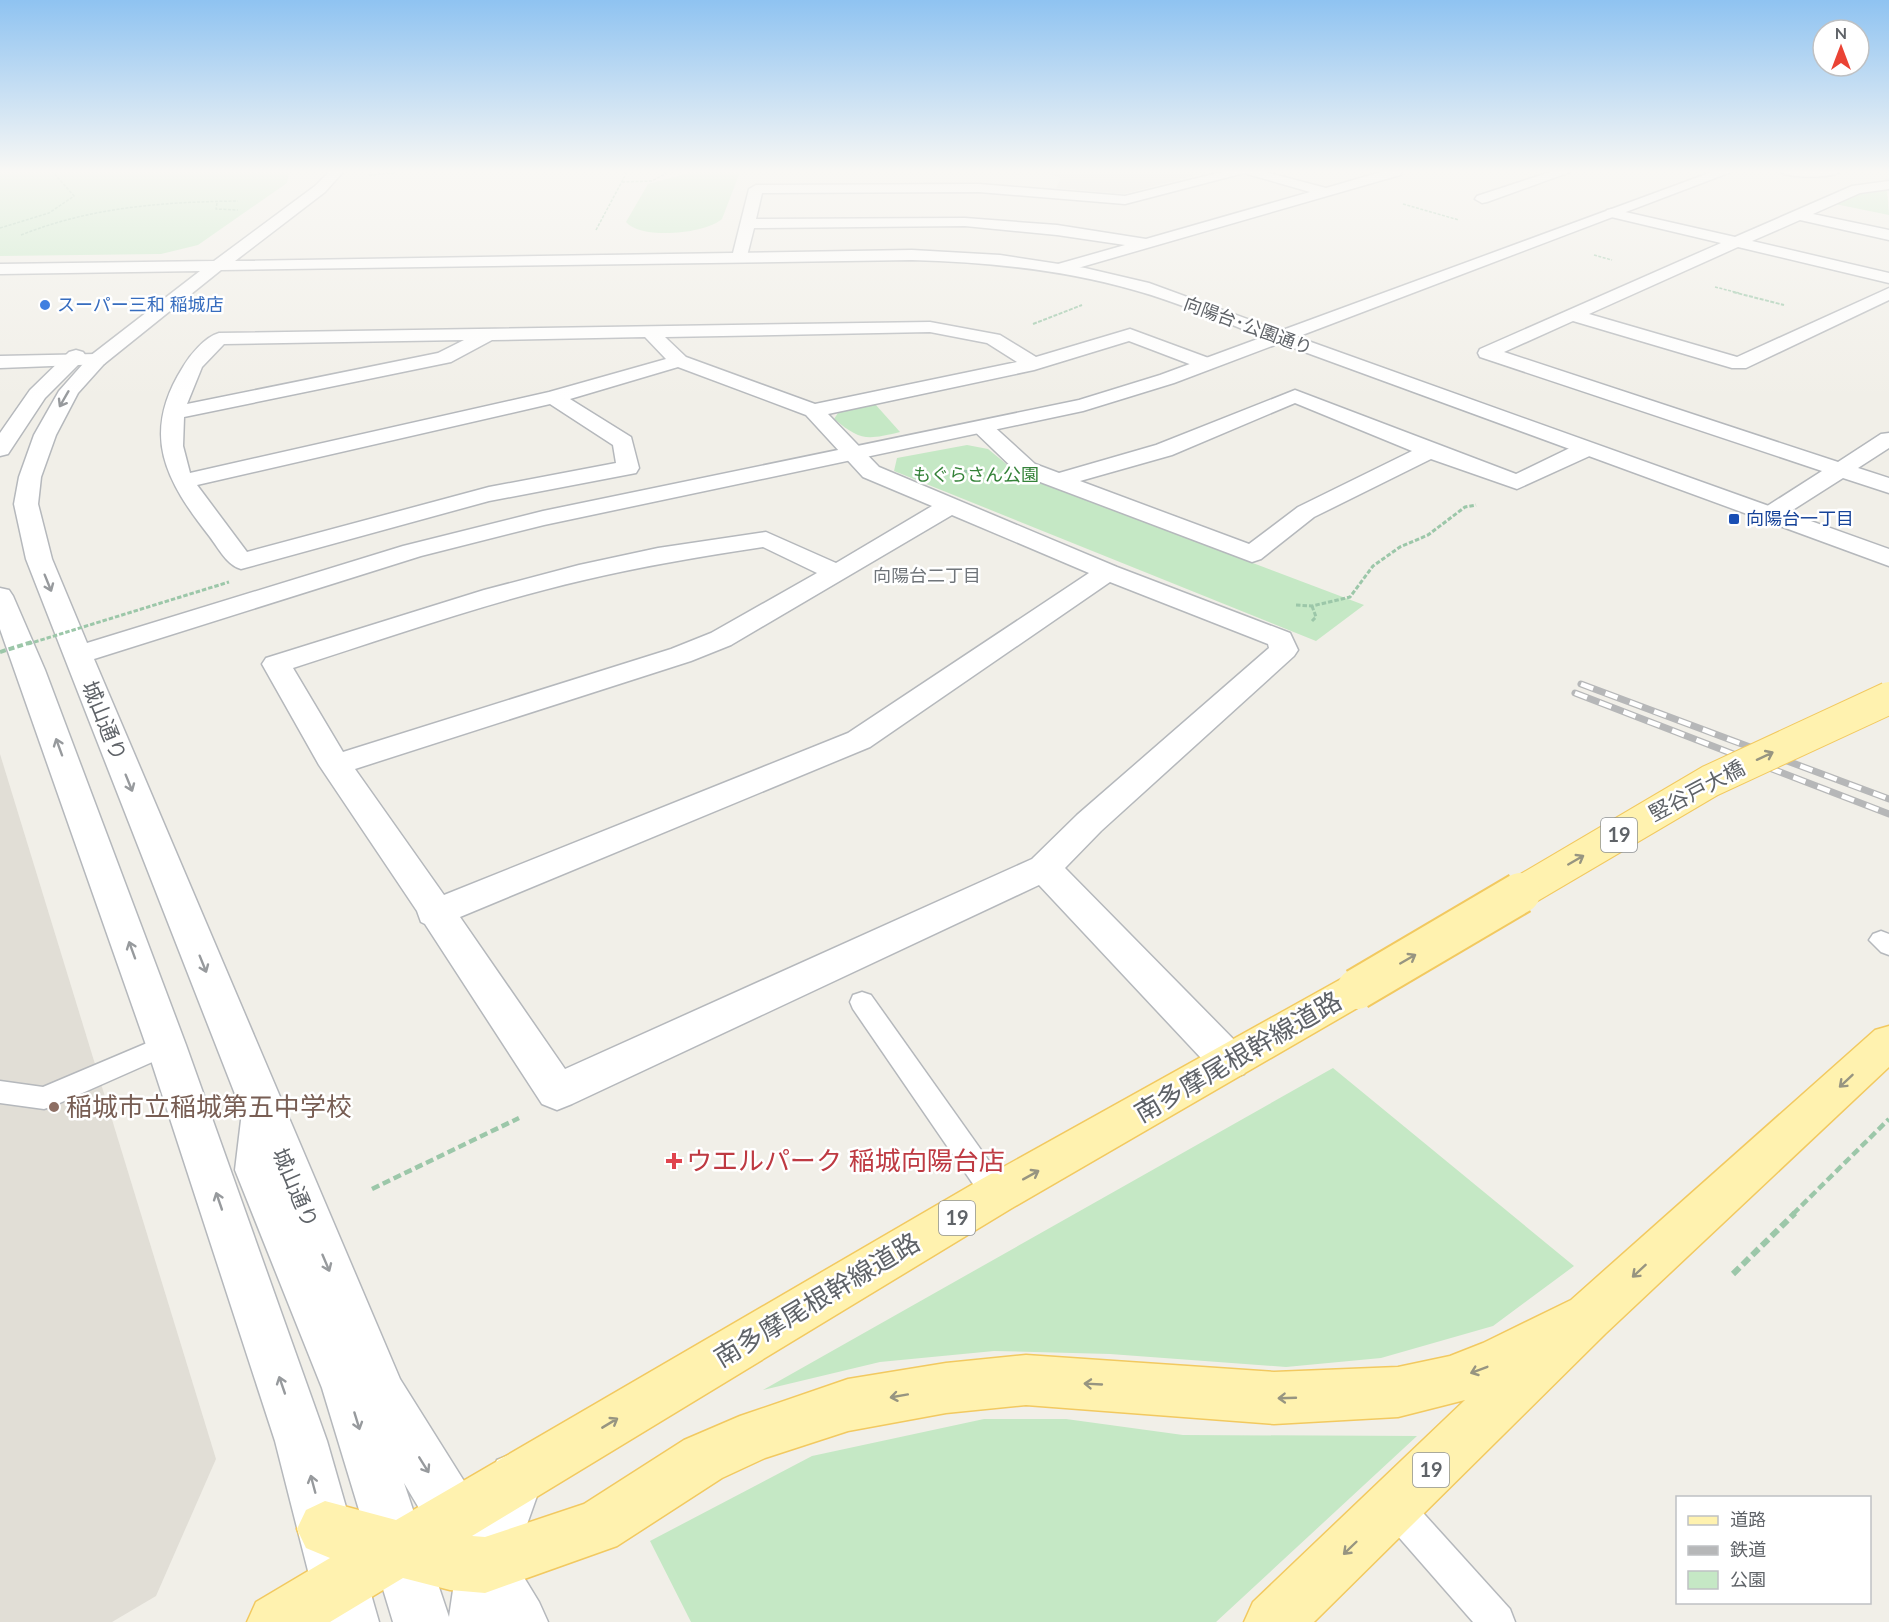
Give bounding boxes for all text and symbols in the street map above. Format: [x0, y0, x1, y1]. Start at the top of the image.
north arrow [1811, 18, 1871, 78]
text: N [1835, 23, 1847, 42]
street label: 向陽台･公園通り [1181, 292, 1316, 358]
place label: スーパー三和 稲城店 [57, 293, 223, 315]
marker: スーパー三和 稲城店 [38, 298, 52, 312]
one-way arrow [58, 390, 70, 407]
park label: もぐらさん公園 [913, 463, 1039, 485]
place label: 向陽台一丁目 [1746, 507, 1854, 529]
marker: 向陽台一丁目 [1727, 512, 1741, 526]
district label: 向陽台二丁目 [873, 564, 981, 586]
one-way arrow [44, 574, 55, 592]
street label: 城山通り [78, 677, 133, 764]
one-way arrow [52, 738, 63, 757]
one-way arrow [1755, 749, 1773, 761]
street label: 竪谷戸大橋 [1644, 754, 1749, 825]
one-way arrow [125, 774, 136, 792]
road number: 19 [1601, 818, 1637, 852]
one-way arrow [1567, 854, 1584, 866]
one-way arrow [125, 941, 136, 960]
one-way arrow [1399, 953, 1416, 965]
one-way arrow [198, 954, 209, 973]
street label: 南多摩尾根幹線道路 [1128, 984, 1347, 1128]
one-way arrow [1839, 1074, 1854, 1088]
place label: 稲城市立稲城第五中学校 [66, 1090, 352, 1122]
marker: 稲城市立稲城第五中学校 [47, 1100, 61, 1114]
street label: 城山通り [268, 1144, 324, 1231]
place label: ウエルパーク 稲城向陽台店 [686, 1144, 1005, 1176]
marker: ウエルパーク 稲城向陽台店 [667, 1154, 681, 1168]
one-way arrow [1022, 1168, 1039, 1180]
one-way arrow [213, 1192, 224, 1211]
road number: 19 [939, 1201, 975, 1235]
street label: 南多摩尾根幹線道路 [708, 1225, 925, 1373]
one-way arrow [321, 1253, 332, 1271]
one-way arrow [1632, 1263, 1647, 1278]
one-way arrow [1470, 1365, 1489, 1376]
one-way arrow [276, 1376, 287, 1395]
one-way arrow [1083, 1378, 1103, 1389]
one-way arrow [890, 1391, 910, 1402]
one-way arrow [1278, 1392, 1298, 1404]
one-way arrow [353, 1411, 364, 1430]
one-way arrow [601, 1417, 618, 1429]
road number: 19 [1413, 1453, 1449, 1487]
one-way arrow [417, 1456, 430, 1473]
one-way arrow [307, 1475, 318, 1494]
legend [1676, 1496, 1871, 1604]
text: 道路 [1730, 1508, 1766, 1530]
text: 鉄道 [1730, 1538, 1766, 1560]
one-way arrow [1343, 1541, 1358, 1555]
text: 公園 [1730, 1568, 1766, 1590]

